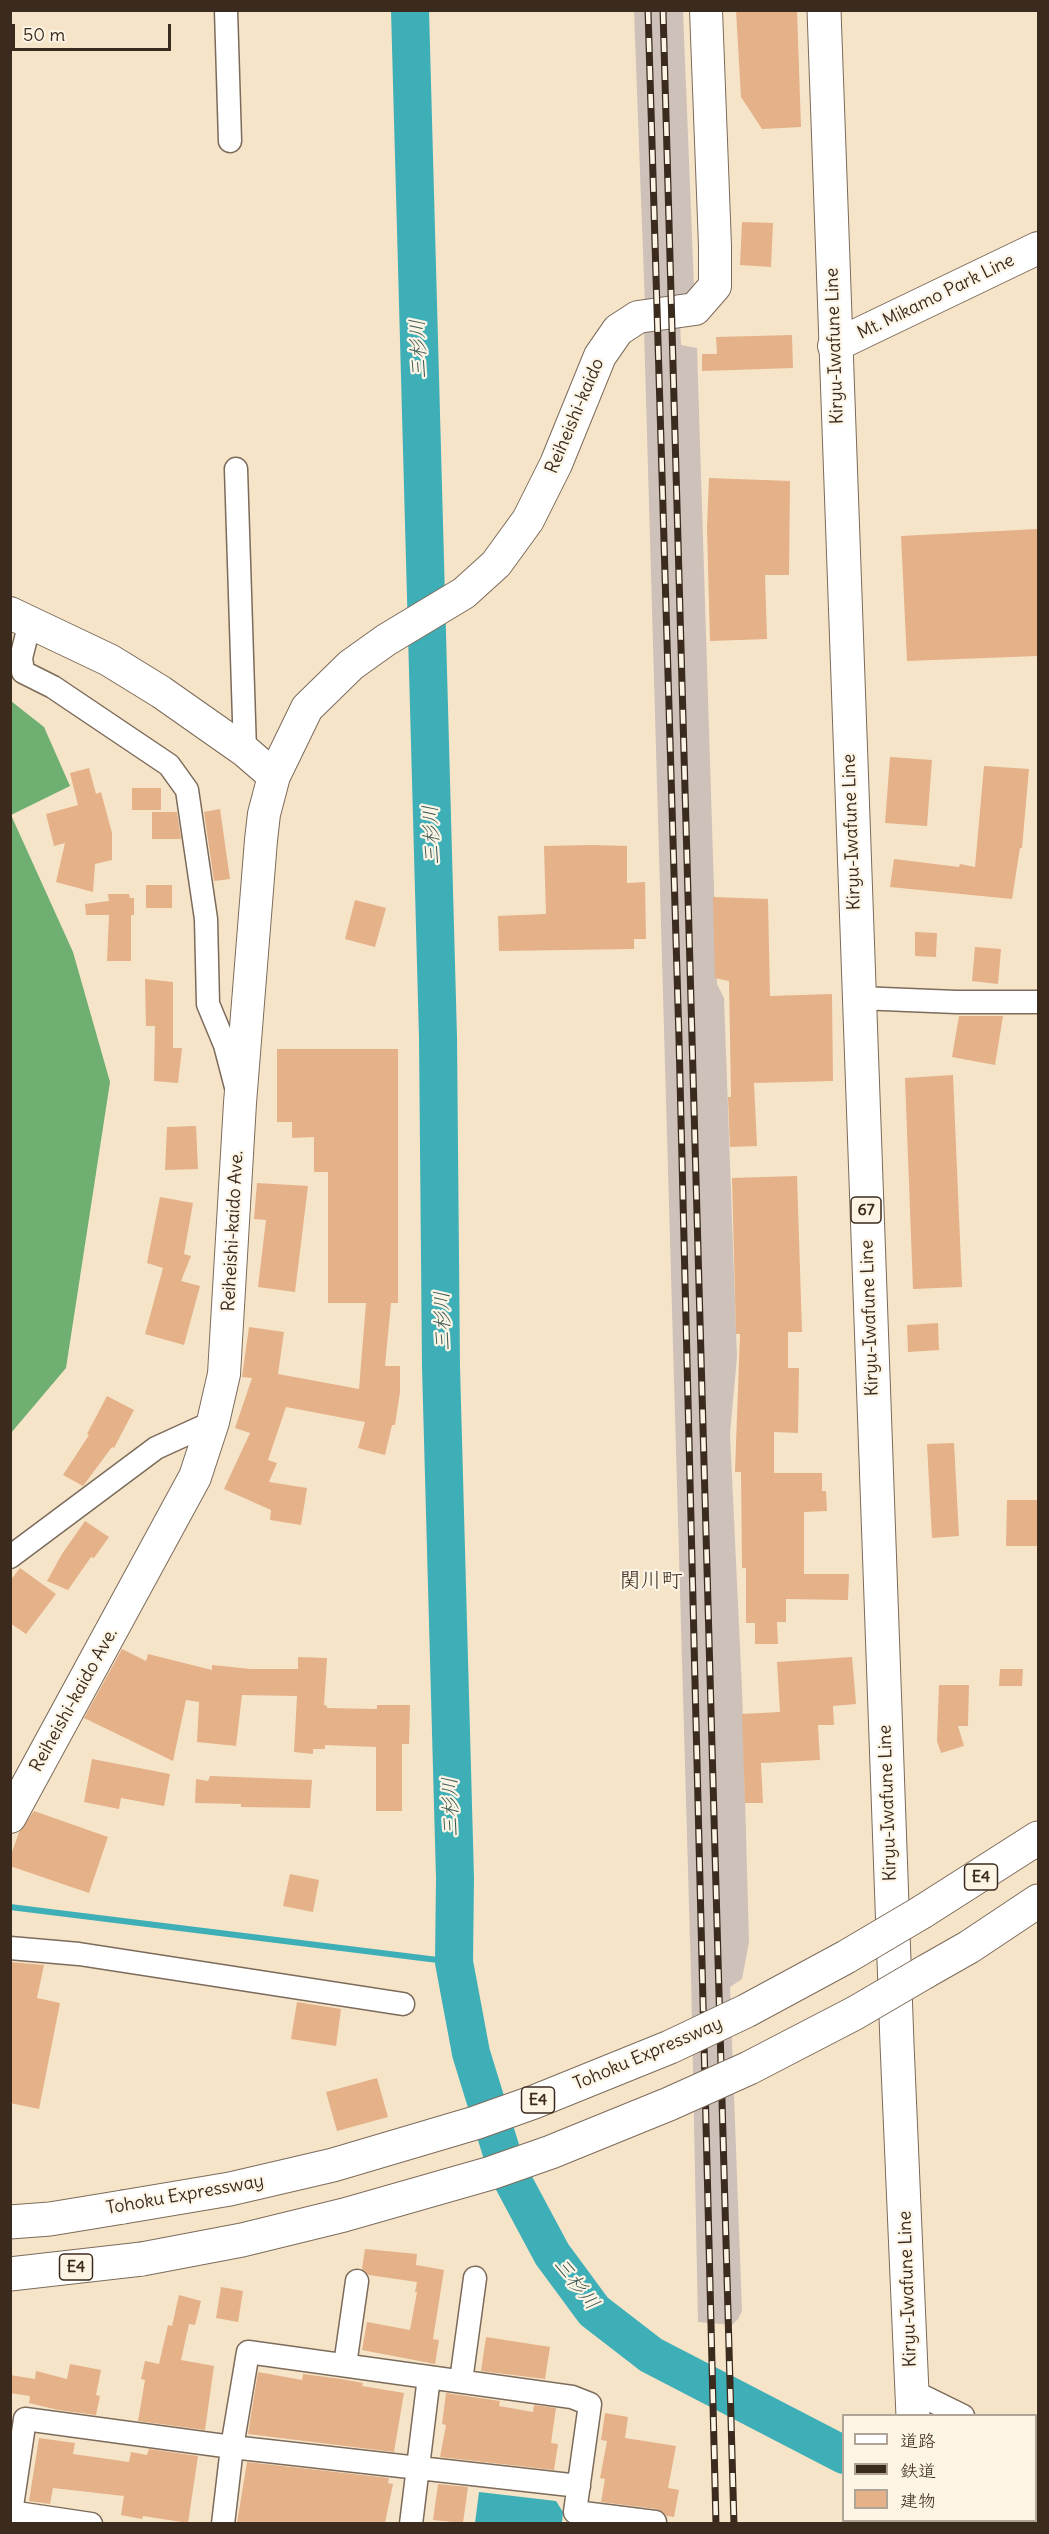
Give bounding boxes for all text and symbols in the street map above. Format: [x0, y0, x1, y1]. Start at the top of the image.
scale bar [15, 12, 174, 50]
text: 50 m [23, 23, 65, 46]
street label: Mt. Mikamo Park Line [854, 250, 1018, 344]
street label: Kiryu-Iwafune Line [821, 267, 849, 425]
water label: 三杉川 [406, 319, 432, 379]
street label: Reiheishi-kaido [541, 355, 609, 477]
street label: Kiryu-Iwafune Line [838, 753, 866, 911]
water label: 三杉川 [419, 805, 445, 865]
street label: Reiheishi-kaido Ave. [218, 1150, 248, 1312]
road number: 67 [851, 1197, 881, 1223]
street label: Kiryu-Iwafune Line [856, 1239, 884, 1397]
water label: 三杉川 [430, 1291, 456, 1351]
district label: 関川町 [620, 1568, 682, 1594]
street label: Reiheishi-kaido Ave. [26, 1624, 122, 1776]
street label: Kiryu-Iwafune Line [874, 1724, 902, 1882]
water label: 三杉川 [438, 1777, 464, 1837]
road number: E4 [964, 1864, 998, 1890]
street label: Tohoku Expressway [570, 2013, 726, 2095]
road number: E4 [522, 2087, 554, 2113]
street label: Tohoku Expressway [104, 2170, 266, 2220]
street label: Kiryu-Iwafune Line [894, 2210, 922, 2368]
water label: 三杉川 [548, 2253, 604, 2315]
road number: E4 [60, 2254, 92, 2280]
legend [842, 2414, 1037, 2522]
text: 道路 [900, 2429, 936, 2452]
text: 鉄道 [900, 2459, 936, 2482]
text: 建物 [900, 2489, 936, 2512]

